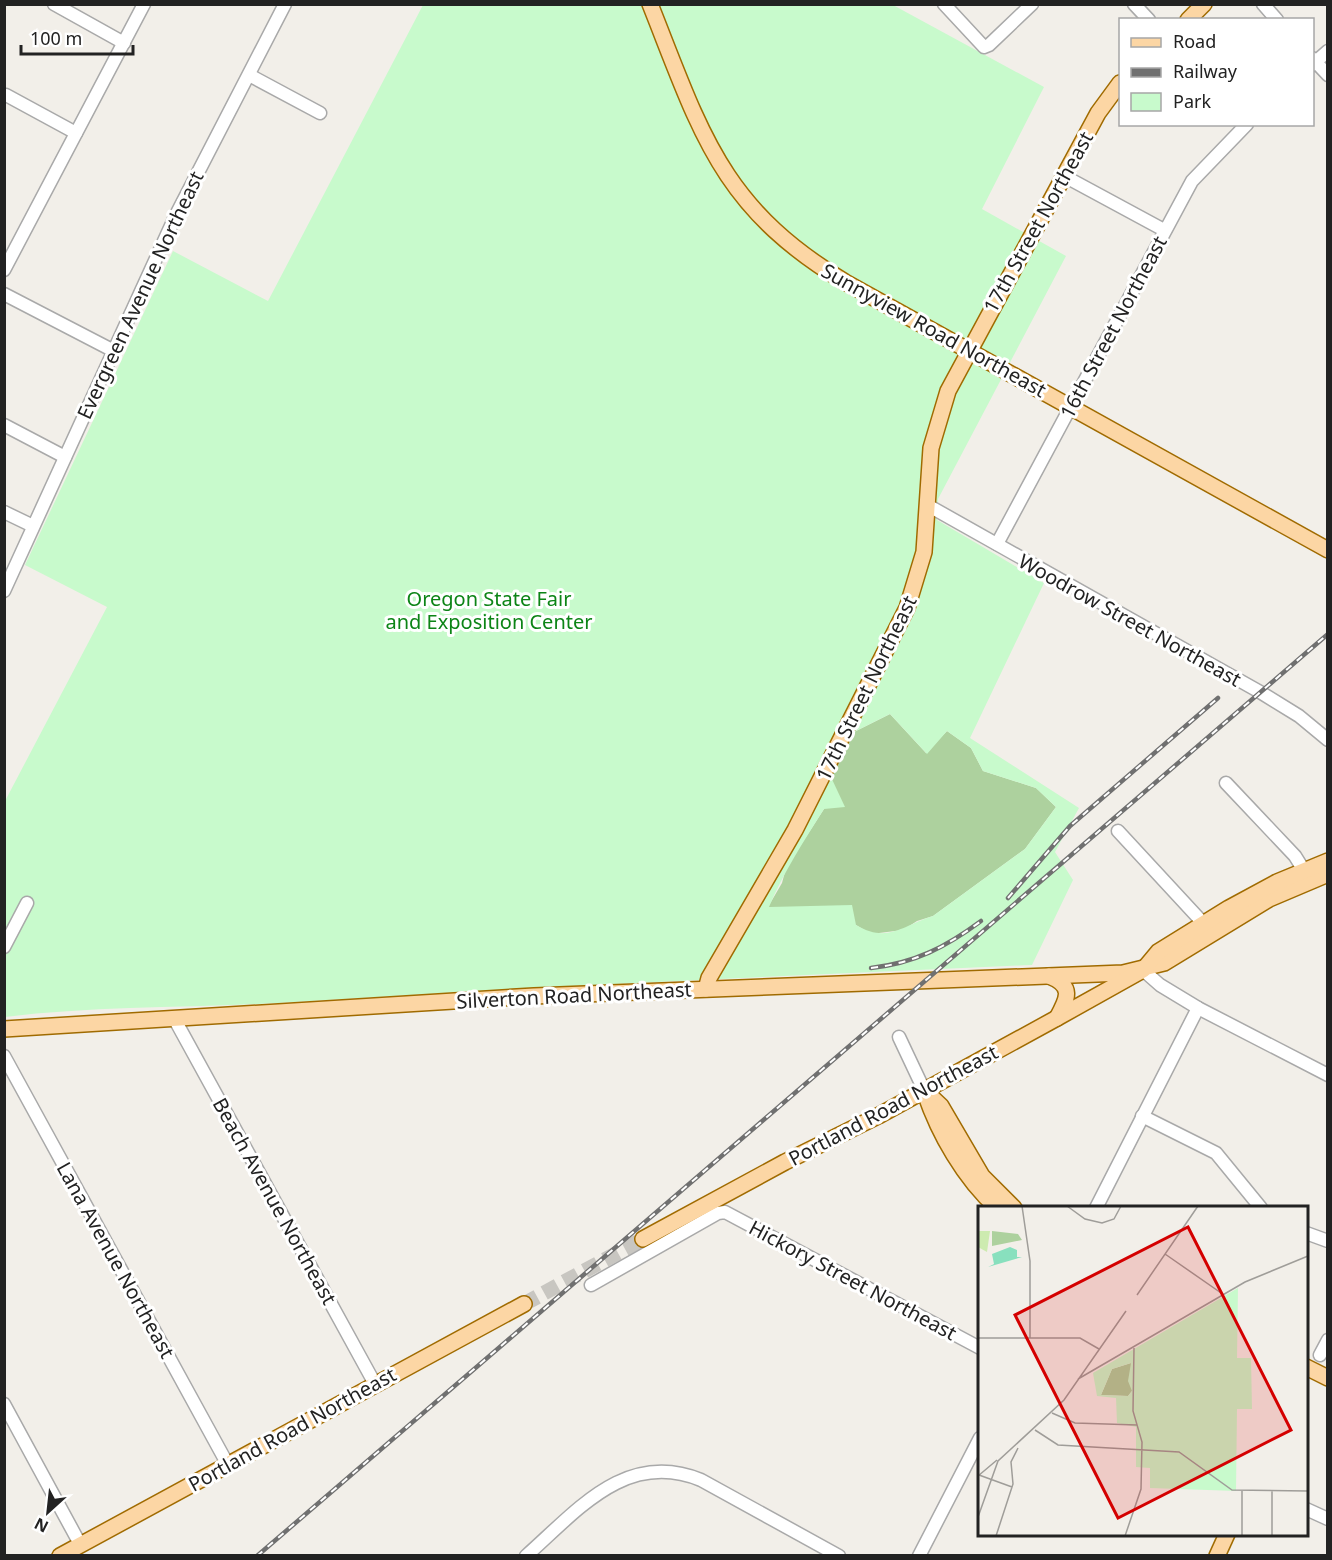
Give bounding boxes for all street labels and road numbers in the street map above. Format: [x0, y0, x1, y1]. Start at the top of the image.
street label: 17th Street Northeast [977, 127, 1099, 317]
street label: Evergreen Avenue Northeast [71, 167, 209, 423]
street label: 16th Street Northeast [1053, 231, 1173, 423]
street label: Sunnyview Road Northeast [817, 257, 1051, 403]
street label: Woodrow Street Northeast [1014, 547, 1246, 693]
street label: 17th Street Northeast [809, 591, 923, 785]
street label: Silverton Road Northeast [456, 975, 692, 1015]
street label: Portland Road Northeast [784, 1038, 1002, 1172]
street label: Beach Avenue Northeast [207, 1093, 343, 1309]
street label: Lana Avenue Northeast [51, 1157, 181, 1363]
street label: Hickory Street Northeast [744, 1214, 962, 1346]
street label: Portland Road Northeast [183, 1361, 401, 1497]

